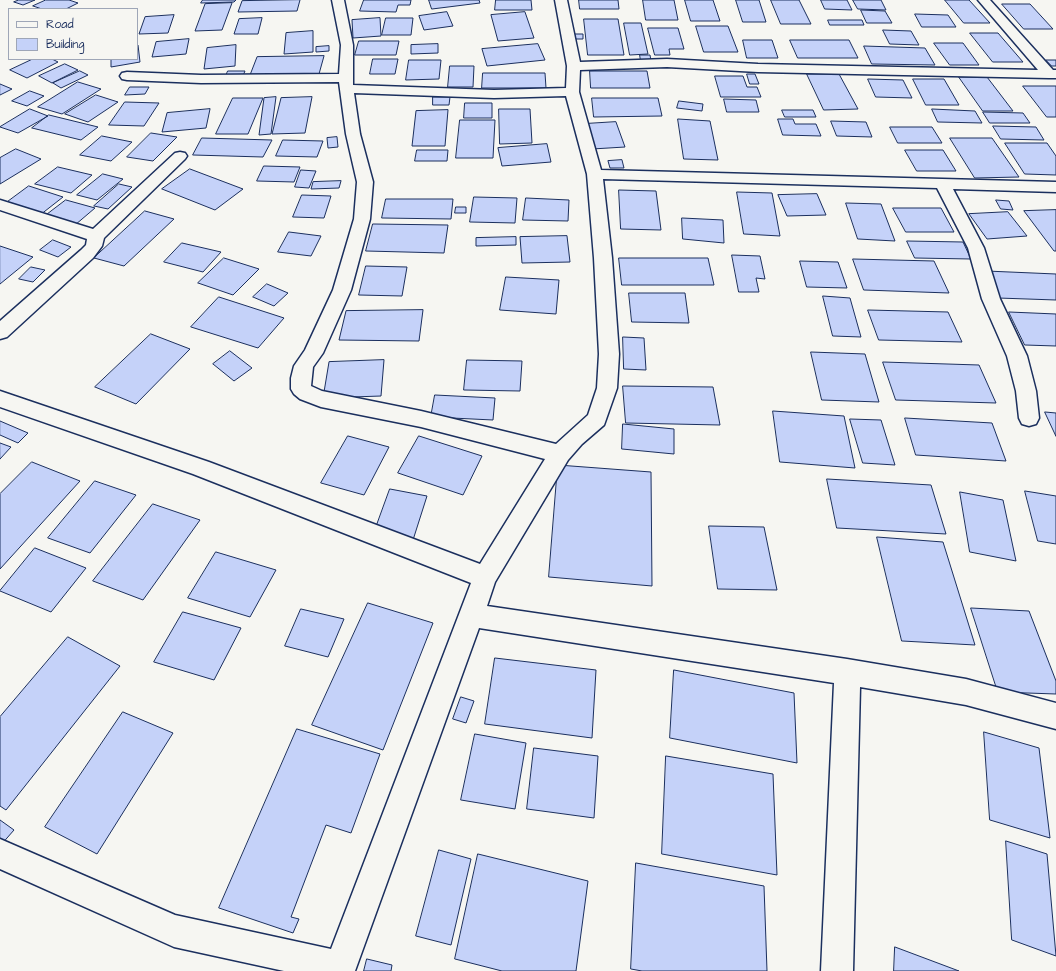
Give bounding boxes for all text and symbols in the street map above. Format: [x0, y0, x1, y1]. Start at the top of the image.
legend [8, 8, 138, 60]
text: Road [46, 16, 74, 33]
text: Building [46, 36, 84, 53]

